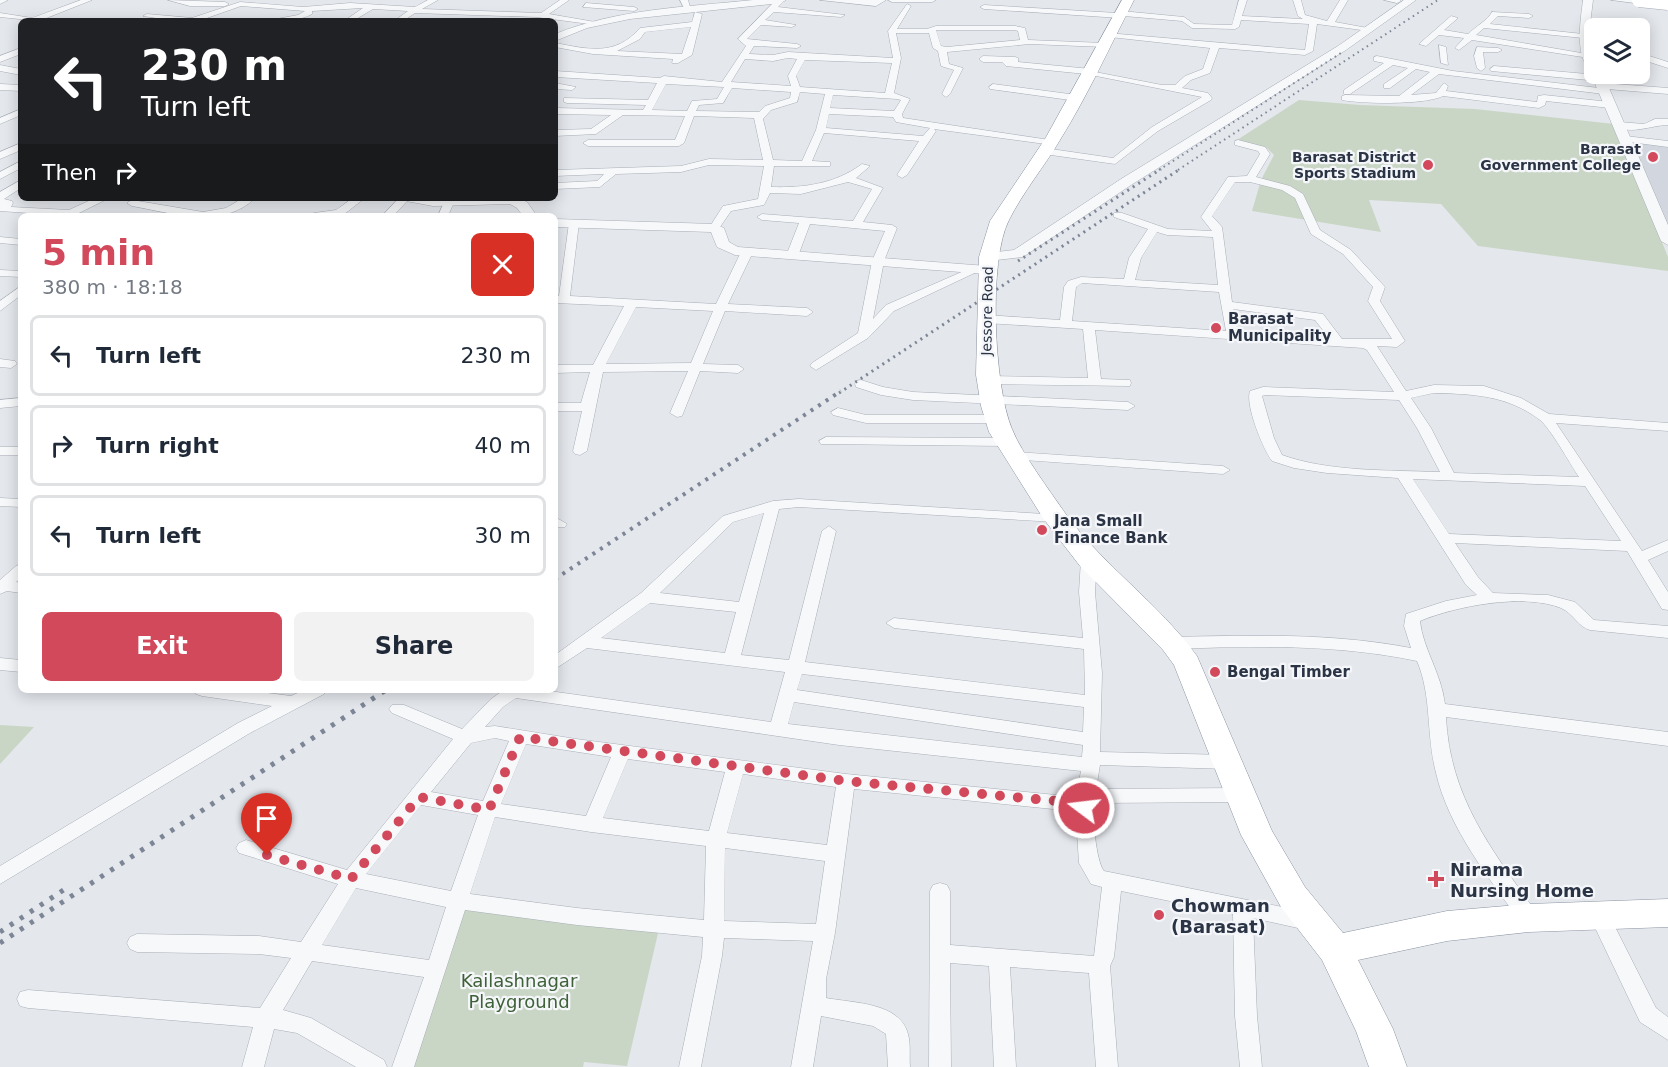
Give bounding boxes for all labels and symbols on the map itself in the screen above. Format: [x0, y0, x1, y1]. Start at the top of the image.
place label: Barasat Government College [1480, 141, 1641, 173]
place label: Barasat District Sports Stadium [1292, 149, 1416, 181]
marker: Barasat Government College [1646, 150, 1660, 164]
marker: Barasat District Sports Stadium [1421, 158, 1435, 172]
street label: Jessore Road [978, 266, 996, 357]
place label: Barasat Municipality [1228, 310, 1332, 345]
marker: Barasat Municipality [1209, 321, 1223, 335]
place label: Jana Small Finance Bank [1053, 512, 1168, 547]
marker: Jana Small Finance Bank [1035, 523, 1049, 537]
place label: Bengal Timber [1227, 663, 1350, 681]
marker: Bengal Timber [1208, 665, 1222, 679]
position arrow [1052, 776, 1116, 840]
pin [241, 793, 292, 855]
place label: Nirama Nursing Home [1450, 859, 1594, 901]
marker: Nirama Nursing Home [1427, 870, 1445, 888]
place label: Chowman (Barasat) [1171, 895, 1270, 937]
marker: Chowman (Barasat) [1152, 908, 1166, 922]
park label: Kailashnagar Playground [461, 970, 578, 1012]

